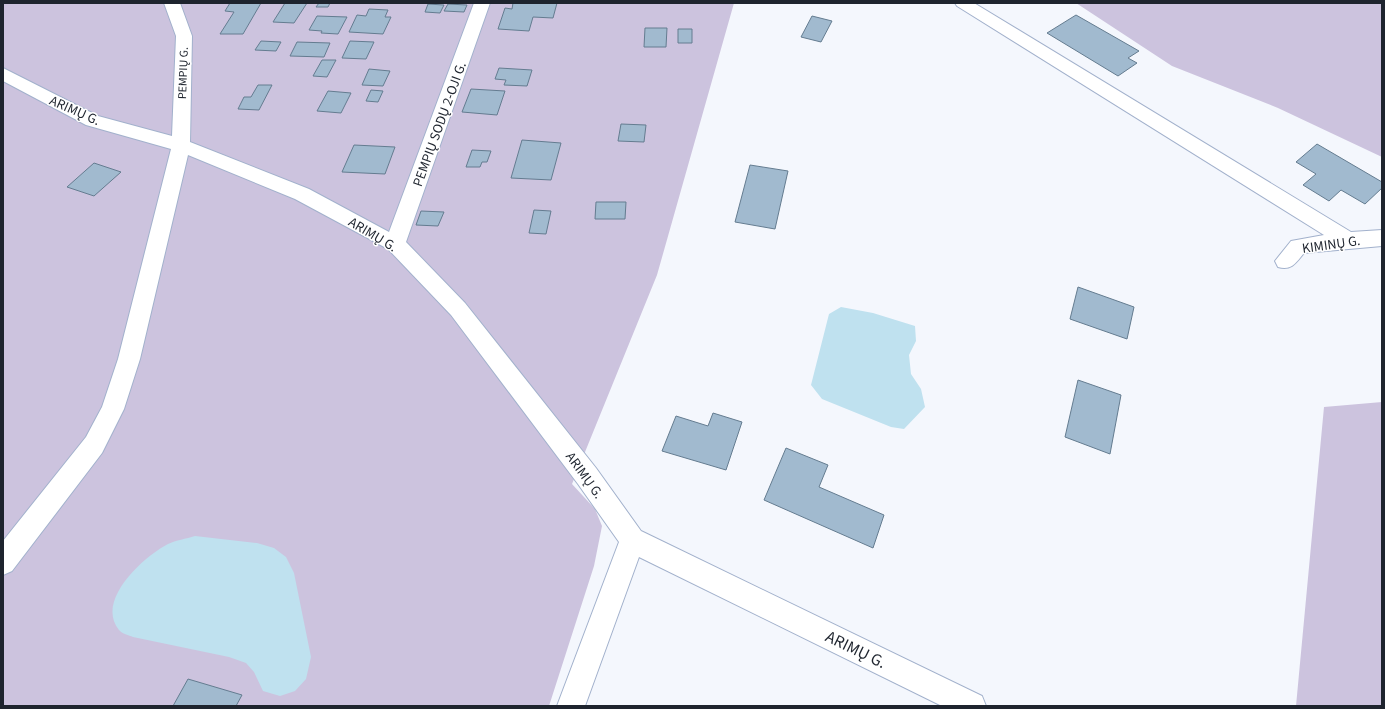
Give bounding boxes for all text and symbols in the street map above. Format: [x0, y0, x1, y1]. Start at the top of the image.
street label: PEMPIŲ G. [174, 47, 193, 99]
street label: PEMPIŲ SODŲ 2-OJI G. [408, 59, 472, 190]
street label: ARIMŲ G. [46, 91, 103, 131]
street label: ARIMŲ G. [344, 213, 401, 257]
street label: KIMINŲ G. [1301, 231, 1362, 259]
street label: ARIMŲ G. [560, 448, 608, 503]
street label: ARIMŲ G. [821, 625, 890, 675]

